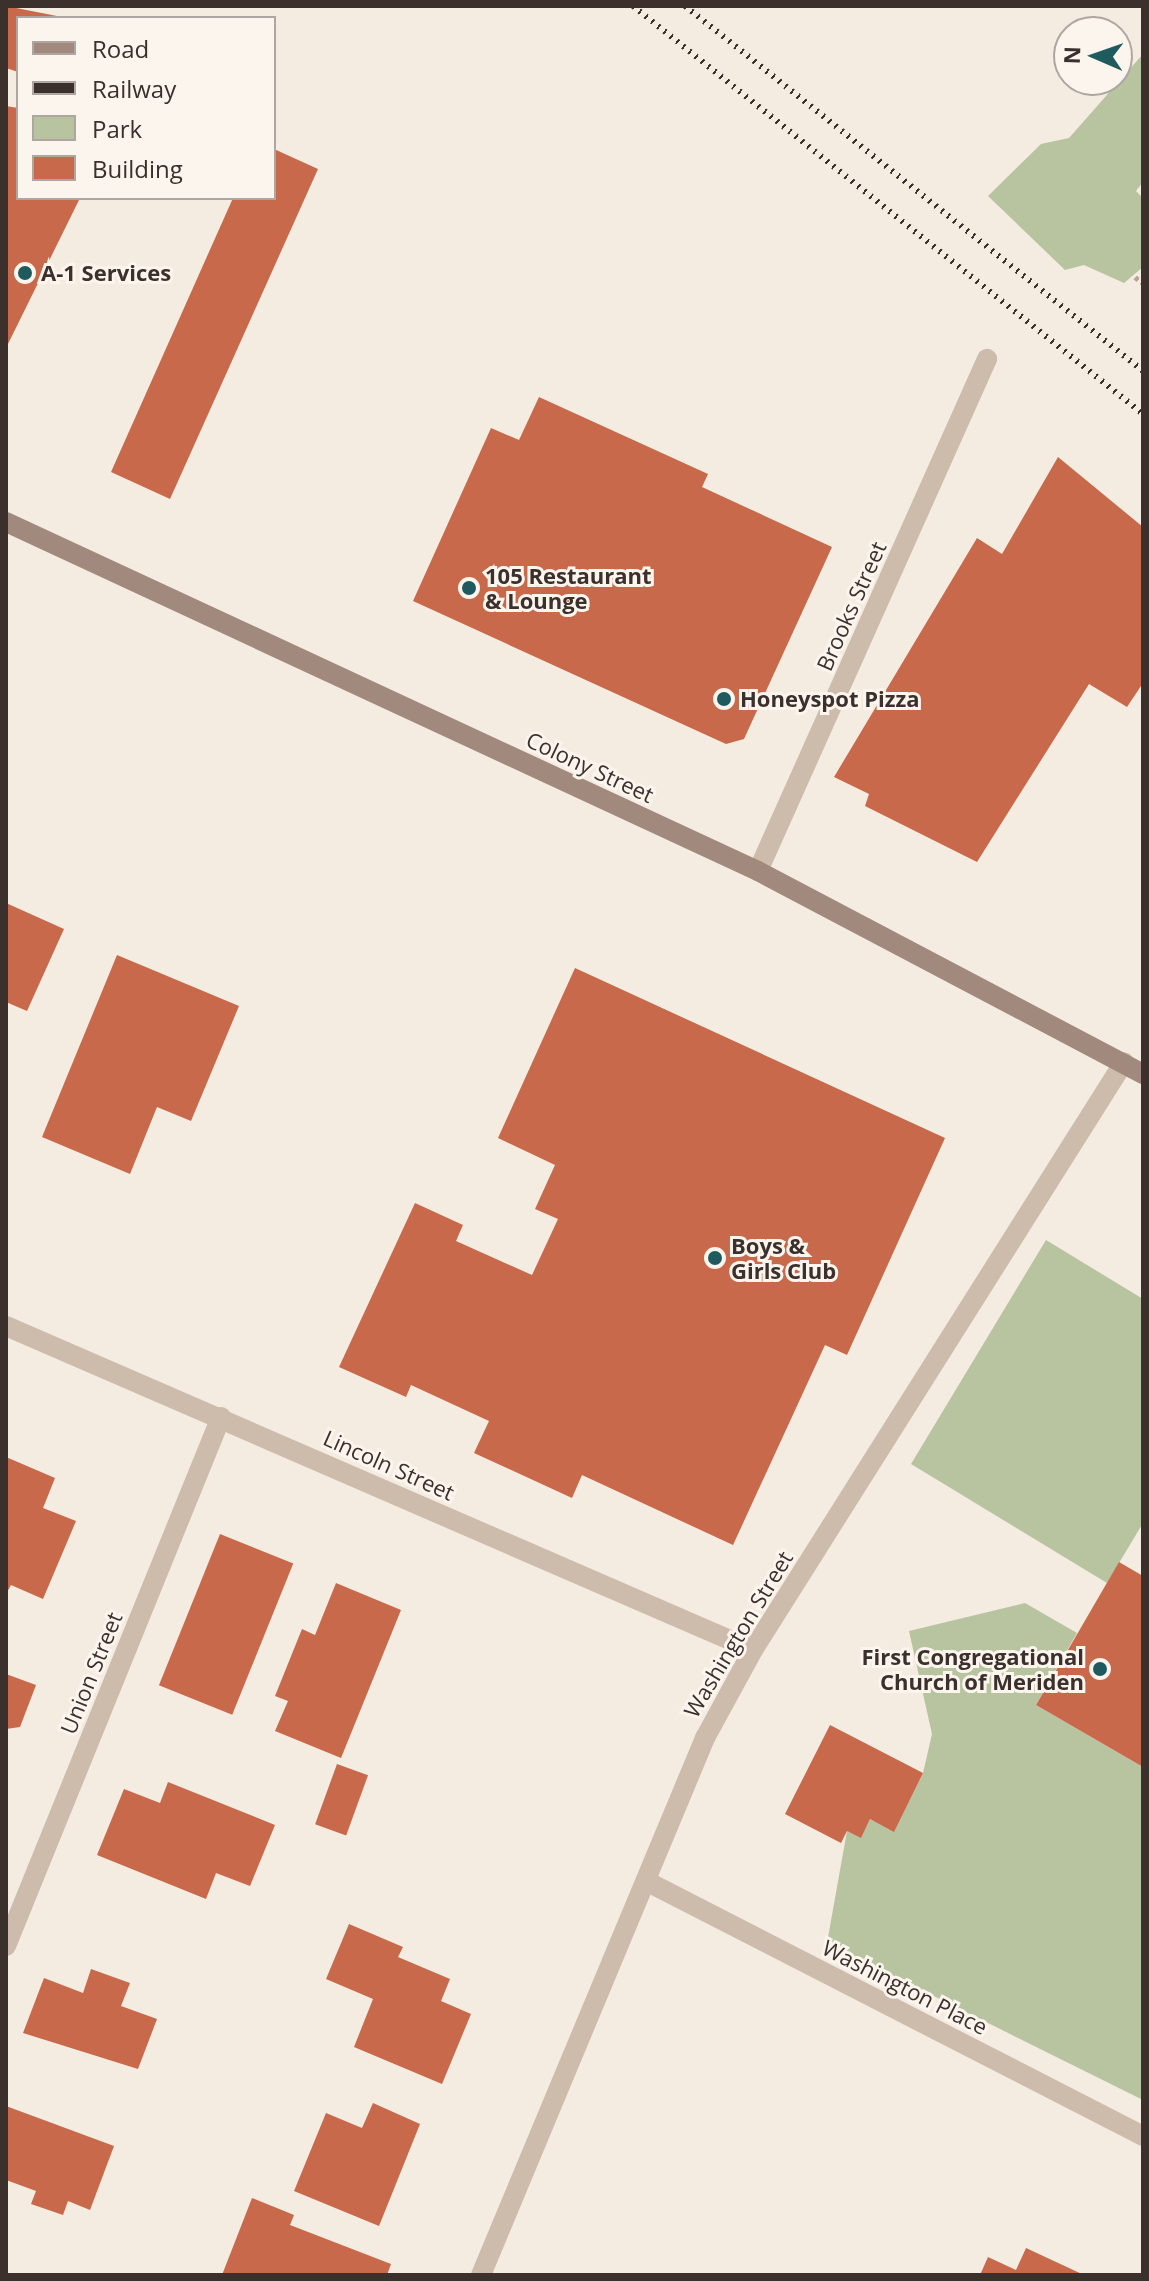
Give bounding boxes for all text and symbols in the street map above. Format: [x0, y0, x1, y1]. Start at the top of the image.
legend [16, 16, 276, 200]
north arrow [1053, 16, 1133, 96]
text: Road [92, 32, 149, 65]
text: N [1056, 46, 1086, 65]
text: Railway [92, 72, 176, 105]
text: Park [92, 112, 142, 145]
text: Building [92, 152, 183, 185]
place label: A-1 Services [41, 260, 171, 286]
marker: A-1 Services [16, 264, 34, 282]
street label: Brooks Street [811, 537, 891, 675]
place label: 105 Restaurant & Lounge [485, 562, 651, 614]
marker: 105 Restaurant & Lounge [460, 579, 478, 597]
place label: Honeyspot Pizza [740, 686, 919, 712]
marker: Honeyspot Pizza [715, 690, 733, 708]
street label: Colony Street [522, 726, 658, 808]
place label: Boys & Girls Club [731, 1232, 836, 1284]
marker: Boys & Girls Club [706, 1249, 724, 1267]
street label: Lincoln Street [319, 1424, 459, 1506]
street label: Washington Street [678, 1546, 798, 1722]
street label: Union Street [55, 1608, 127, 1738]
place label: First Congregational Church of Meriden [861, 1643, 1084, 1694]
marker: First Congregational Church of Meriden [1091, 1660, 1109, 1678]
street label: Washington Place [818, 1934, 992, 2040]

